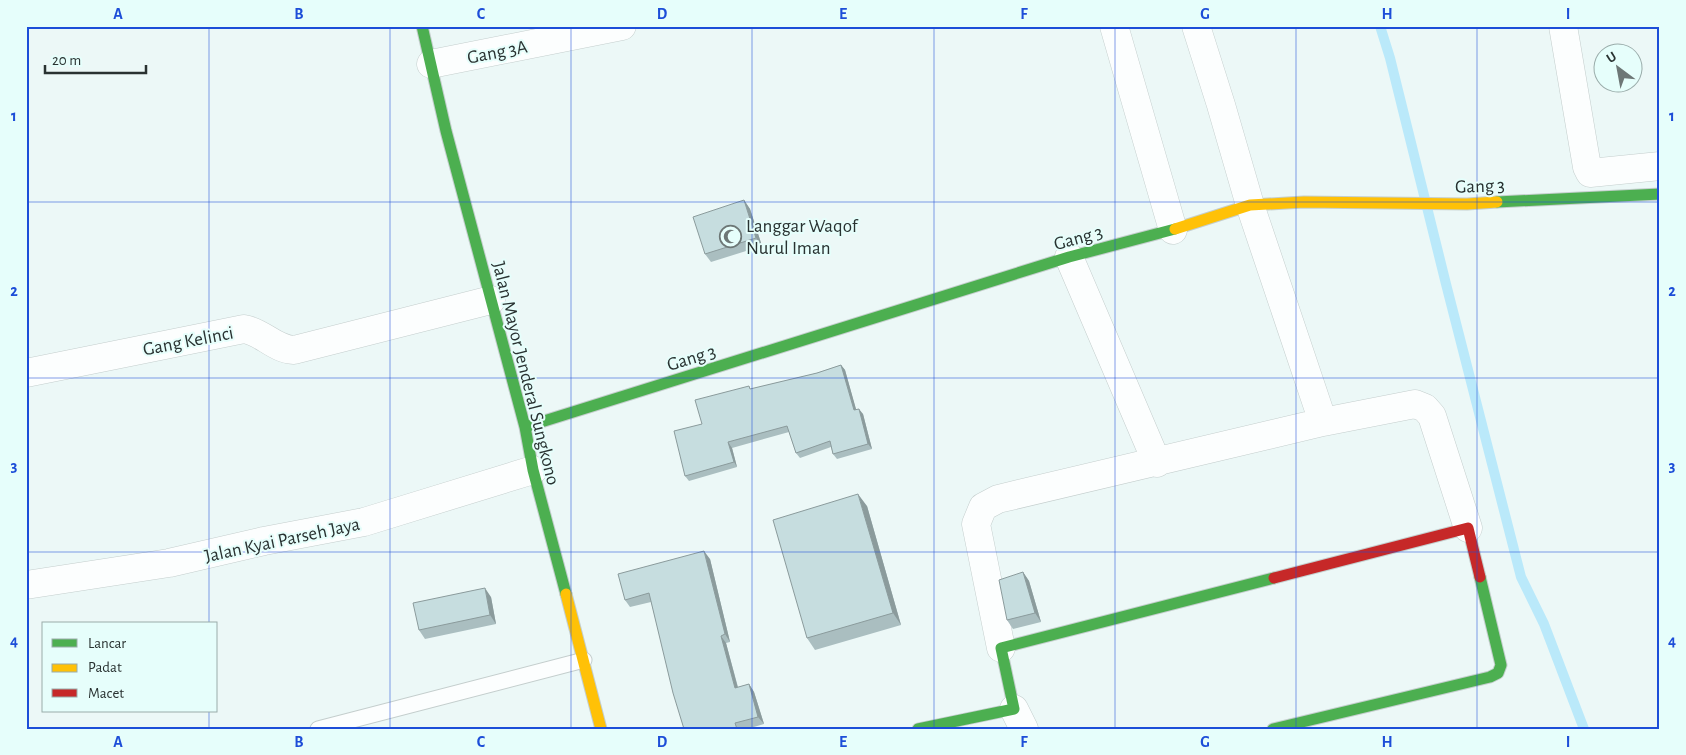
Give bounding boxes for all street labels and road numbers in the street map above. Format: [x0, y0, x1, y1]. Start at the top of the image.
street label: Gang 3A [466, 37, 529, 68]
street label: Gang 3 [1455, 176, 1505, 197]
street label: Gang 3 [1052, 223, 1105, 254]
street label: Jalan Mayor Jenderal Sungkono [489, 260, 563, 487]
street label: Gang Kelinci [141, 323, 235, 360]
street label: Gang 3 [665, 342, 718, 375]
street label: Jalan Kyai Parseh Jaya [203, 515, 362, 566]

